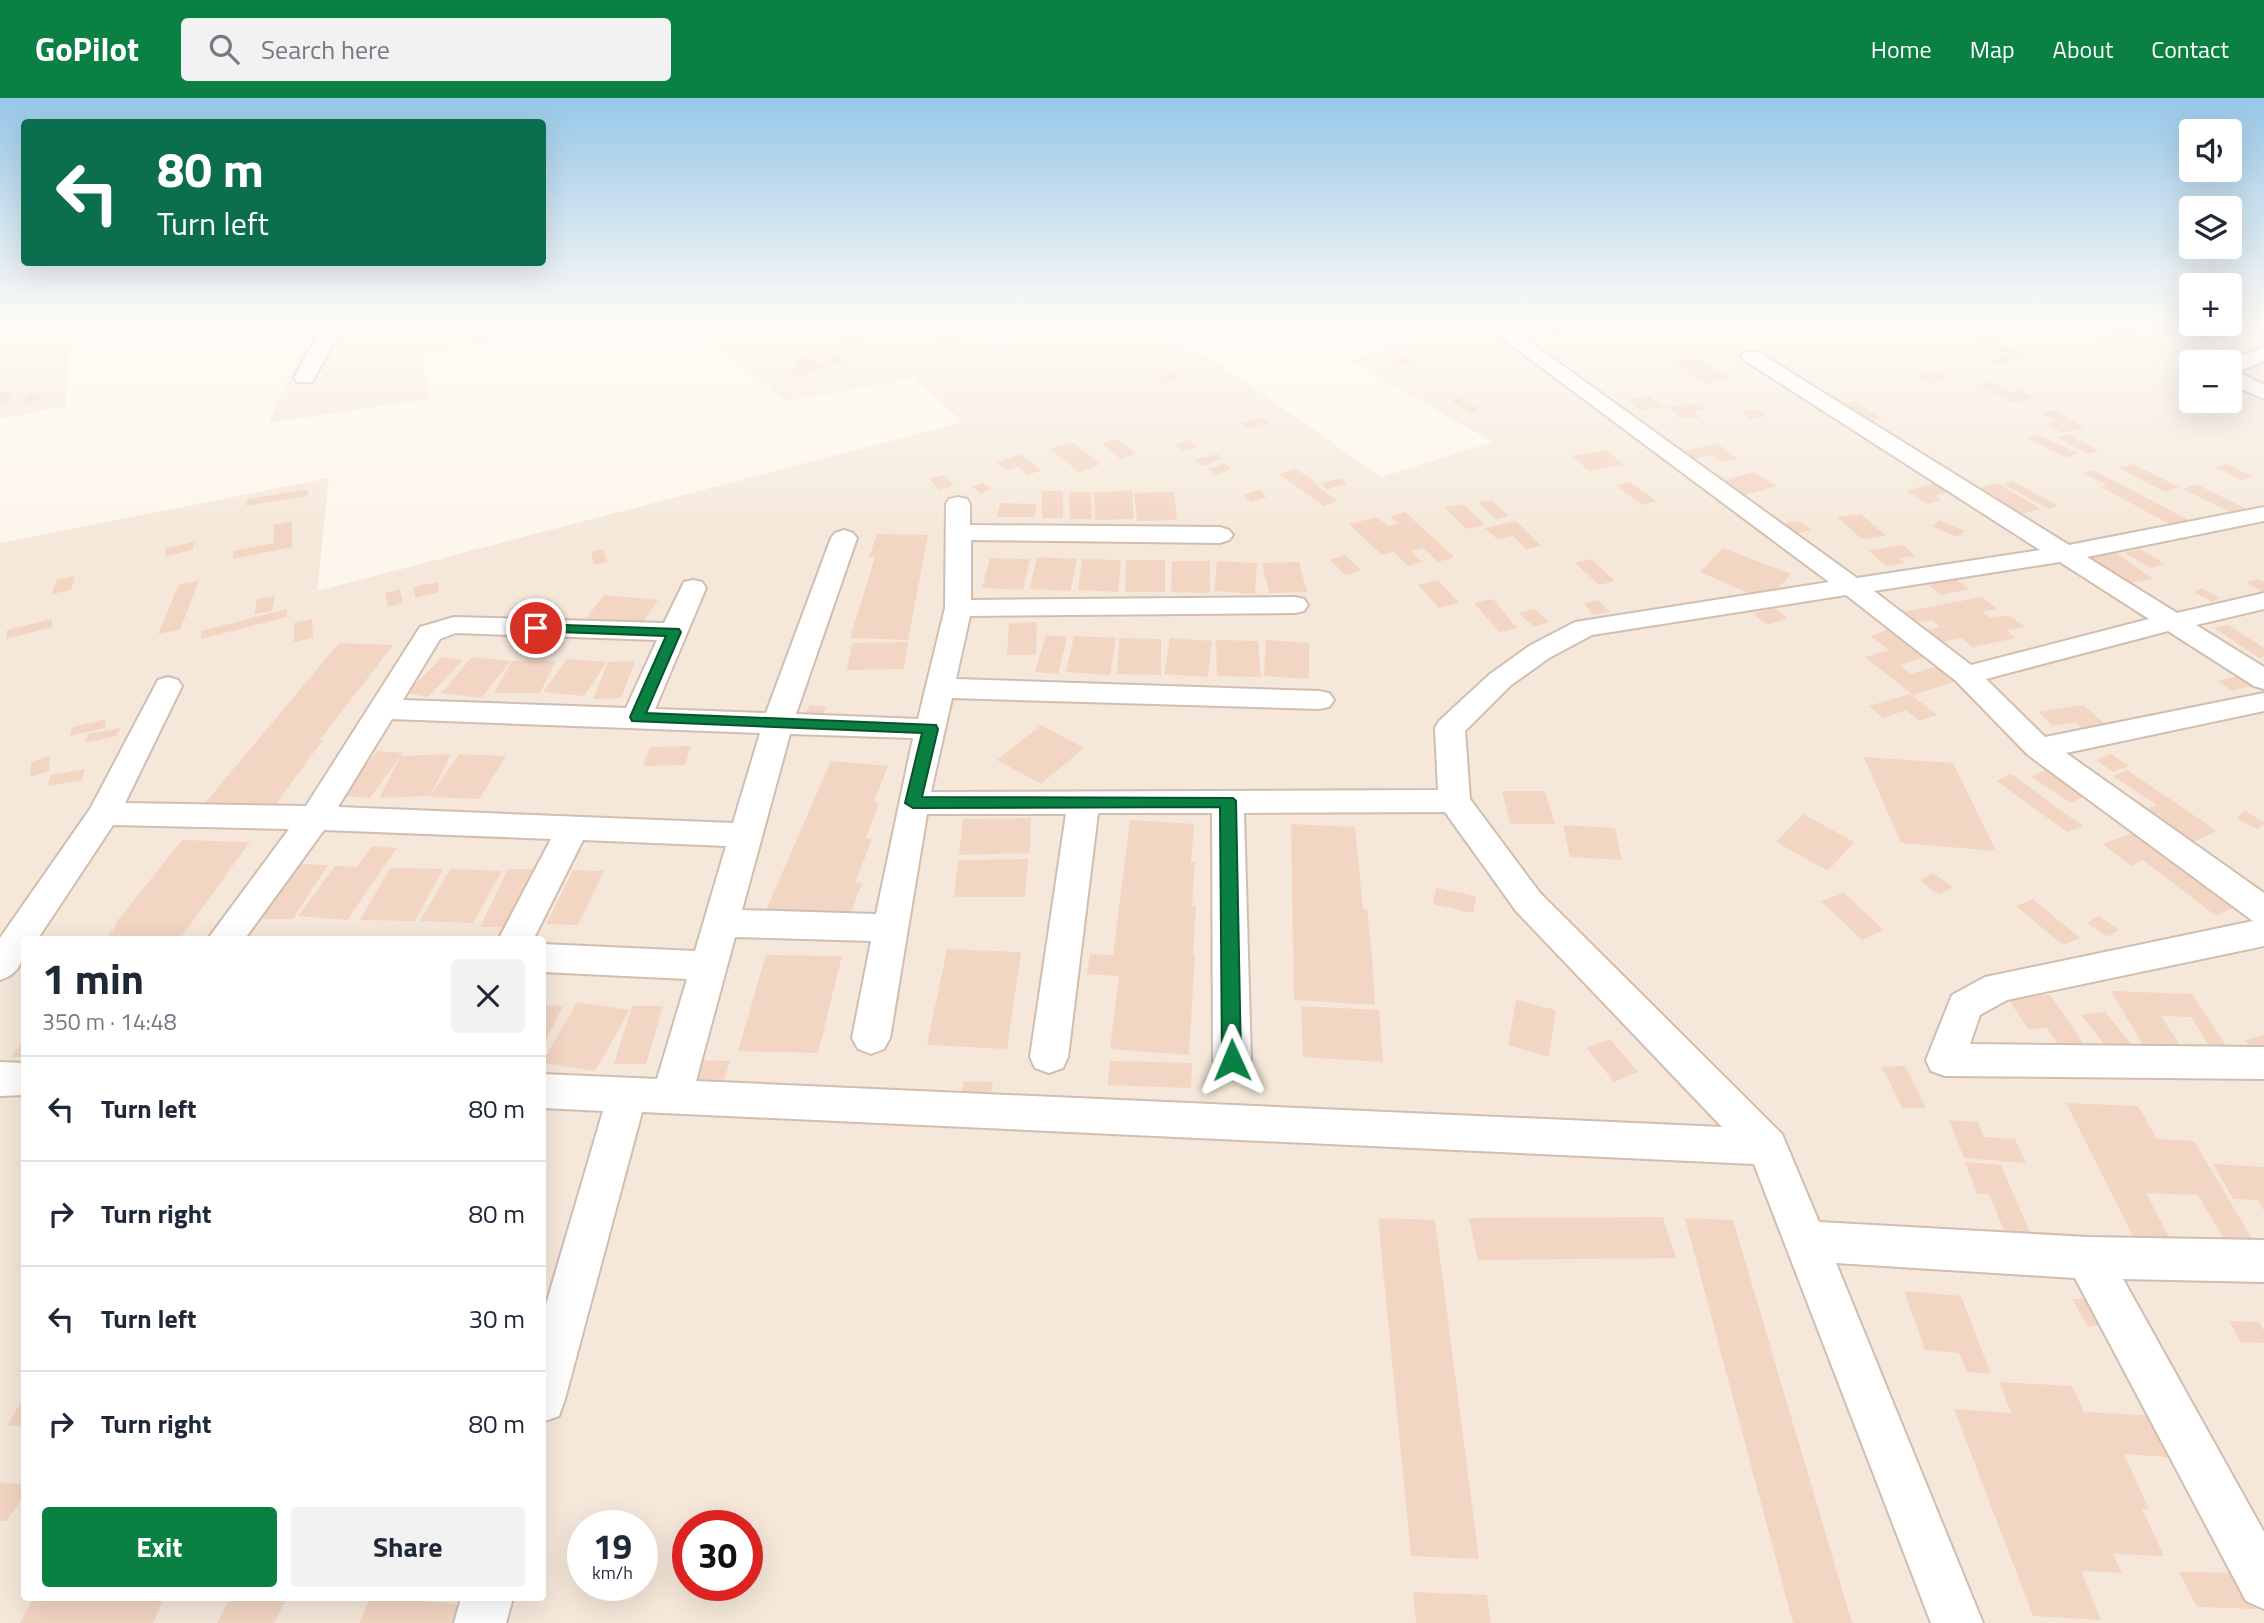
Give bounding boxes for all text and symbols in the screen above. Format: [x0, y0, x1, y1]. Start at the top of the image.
search box [181, 18, 671, 81]
text: GoPilot [35, 24, 139, 74]
icon: search [205, 30, 243, 68]
text: Search here [261, 30, 390, 69]
text: Home [1871, 31, 1932, 67]
text: Map [1970, 31, 2015, 67]
text: About [2053, 31, 2113, 67]
text: Contact [2151, 31, 2229, 67]
map controls [2179, 119, 2242, 413]
button: sound [2179, 119, 2242, 182]
text: 80 m [157, 131, 264, 206]
icon: left [42, 147, 133, 238]
button: layers [2179, 196, 2242, 259]
text: Turn left [157, 199, 269, 247]
button: + [2179, 273, 2242, 336]
button: − [2179, 350, 2242, 413]
pin [506, 598, 566, 658]
icon: arrive [517, 609, 555, 647]
text: 1 min [42, 946, 144, 1010]
button: close [451, 959, 525, 1033]
text: 350 m · 14:48 [42, 1004, 177, 1039]
position arrow [1195, 1023, 1269, 1097]
text: Turn left [101, 1089, 196, 1128]
text: 80 m [468, 1089, 525, 1128]
icon: left [42, 1090, 80, 1128]
text: Turn right [101, 1194, 212, 1233]
text: 80 m [468, 1194, 525, 1233]
icon: right [42, 1195, 80, 1233]
text: Turn left [101, 1299, 196, 1338]
text: 30 m [468, 1299, 525, 1338]
icon: left [42, 1300, 80, 1338]
text: Turn right [101, 1404, 212, 1443]
text: 80 m [468, 1404, 525, 1443]
icon: right [42, 1405, 80, 1443]
button: Exit [42, 1507, 277, 1587]
button: Share [291, 1507, 525, 1587]
speed limit sign: 30 [672, 1510, 763, 1601]
text: 19 [593, 1519, 632, 1573]
text: km/h [592, 1559, 633, 1586]

